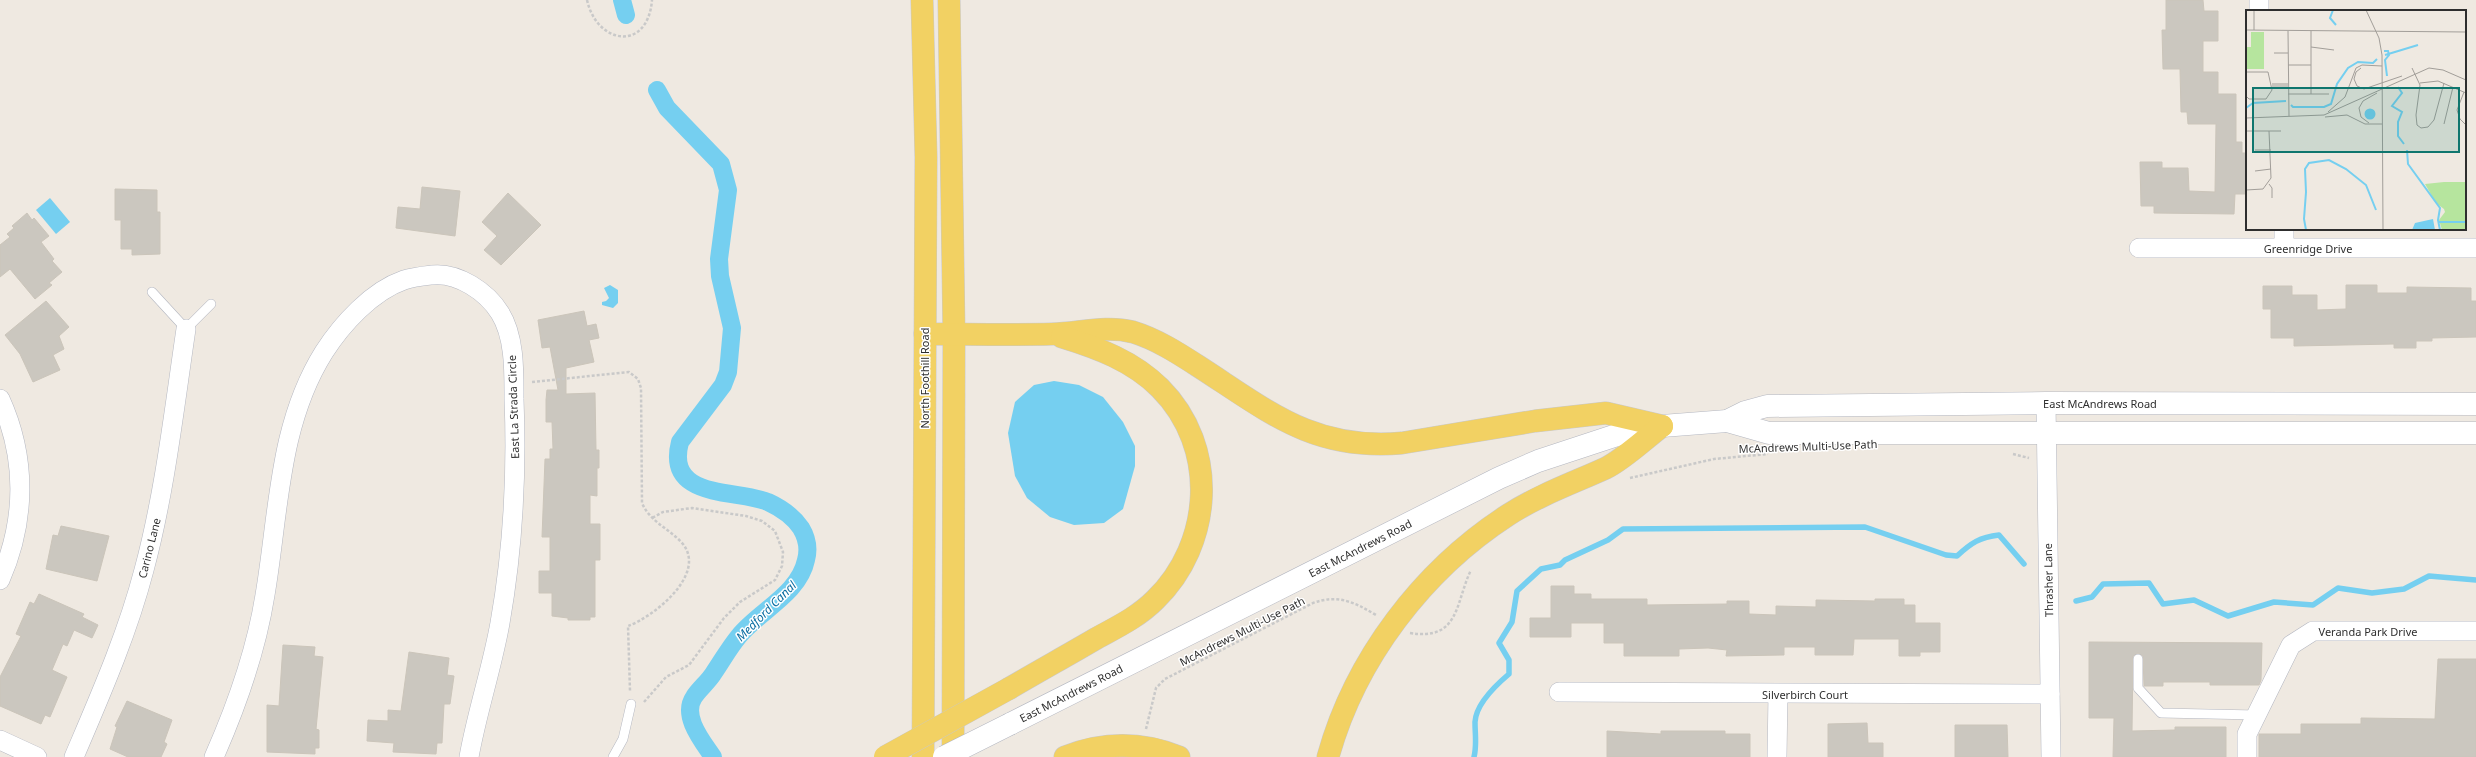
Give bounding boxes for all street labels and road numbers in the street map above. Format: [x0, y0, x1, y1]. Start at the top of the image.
street label: Greenridge Drive [2264, 241, 2352, 256]
street label: North Foothill Road [917, 328, 932, 428]
street label: East La Strada Circle [504, 355, 522, 459]
street label: East McAndrews Road [2043, 396, 2157, 411]
street label: McAndrews Multi-Use Path [1738, 436, 1878, 456]
street label: East McAndrews Road [1306, 515, 1414, 581]
street label: Carino Lane [134, 516, 164, 580]
street label: Thrasher Lane [2040, 543, 2056, 617]
street label: McAndrews Multi-Use Path [1177, 593, 1307, 669]
street label: Veranda Park Drive [2319, 624, 2417, 639]
street label: East McAndrews Road [1017, 660, 1125, 726]
street label: Silverbirch Court [1762, 687, 1848, 702]

